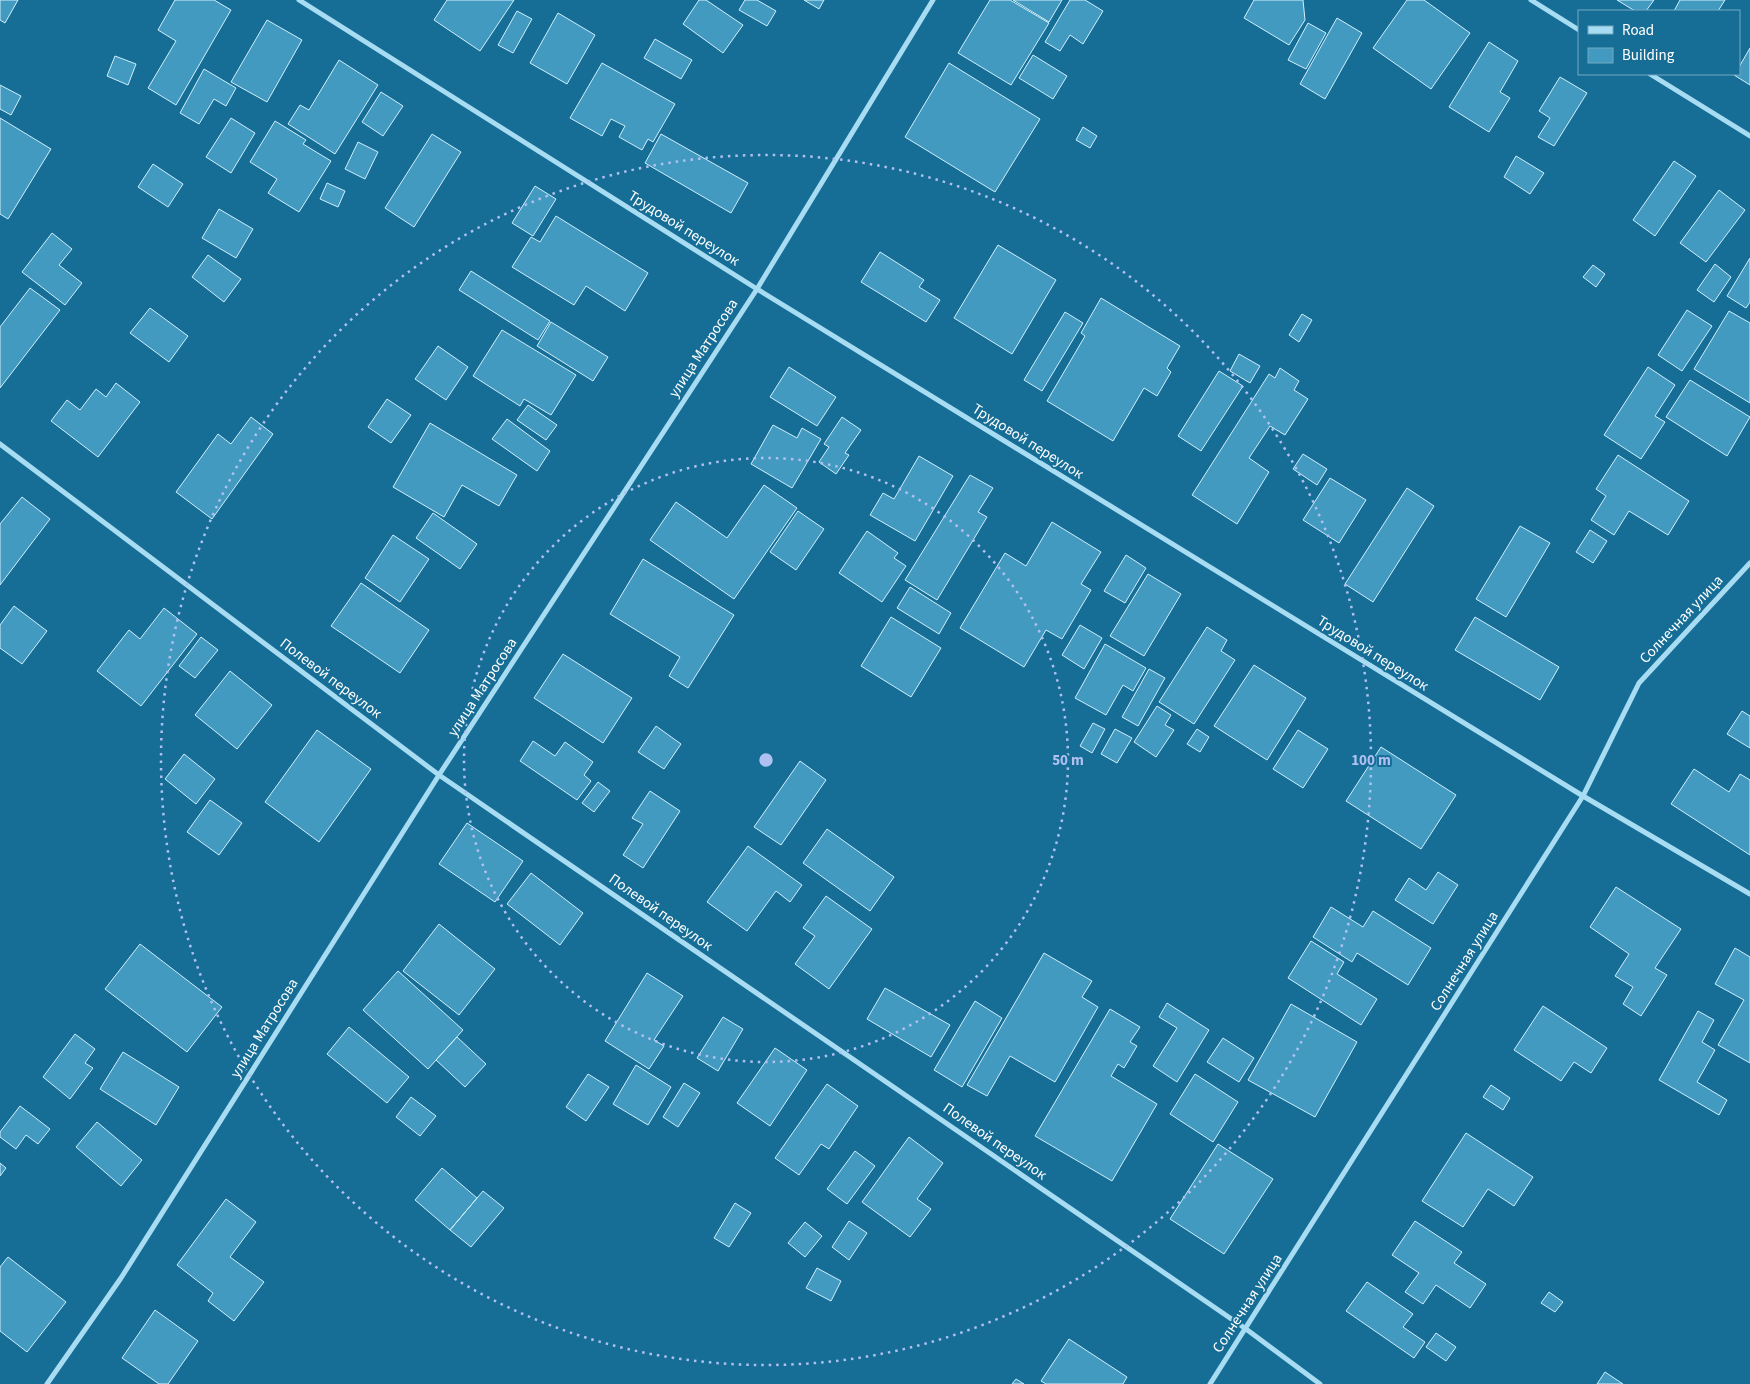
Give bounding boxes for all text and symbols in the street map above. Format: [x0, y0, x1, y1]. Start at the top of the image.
legend [1578, 10, 1740, 75]
text: Road [1622, 20, 1654, 41]
text: Building [1622, 45, 1675, 66]
street label: Трудовой переулок [624, 186, 744, 272]
street label: улица Матросова [664, 295, 743, 402]
street label: Трудовой переулок [968, 399, 1088, 485]
street label: Солнечная улица [1635, 570, 1728, 668]
street label: Трудовой переулок [1313, 611, 1433, 697]
street label: Полевой переулок [275, 633, 386, 724]
street label: улица Матросова [443, 634, 522, 741]
text: 50 m [1052, 750, 1084, 771]
text: 100 m [1351, 750, 1391, 771]
centre of rings [757, 751, 775, 769]
street label: Полевой переулок [605, 869, 717, 956]
street label: Солнечная улица [1425, 907, 1504, 1015]
street label: улица Матросова [225, 974, 303, 1082]
street label: Полевой переулок [939, 1098, 1051, 1185]
street label: Солнечная улица [1208, 1250, 1287, 1357]

